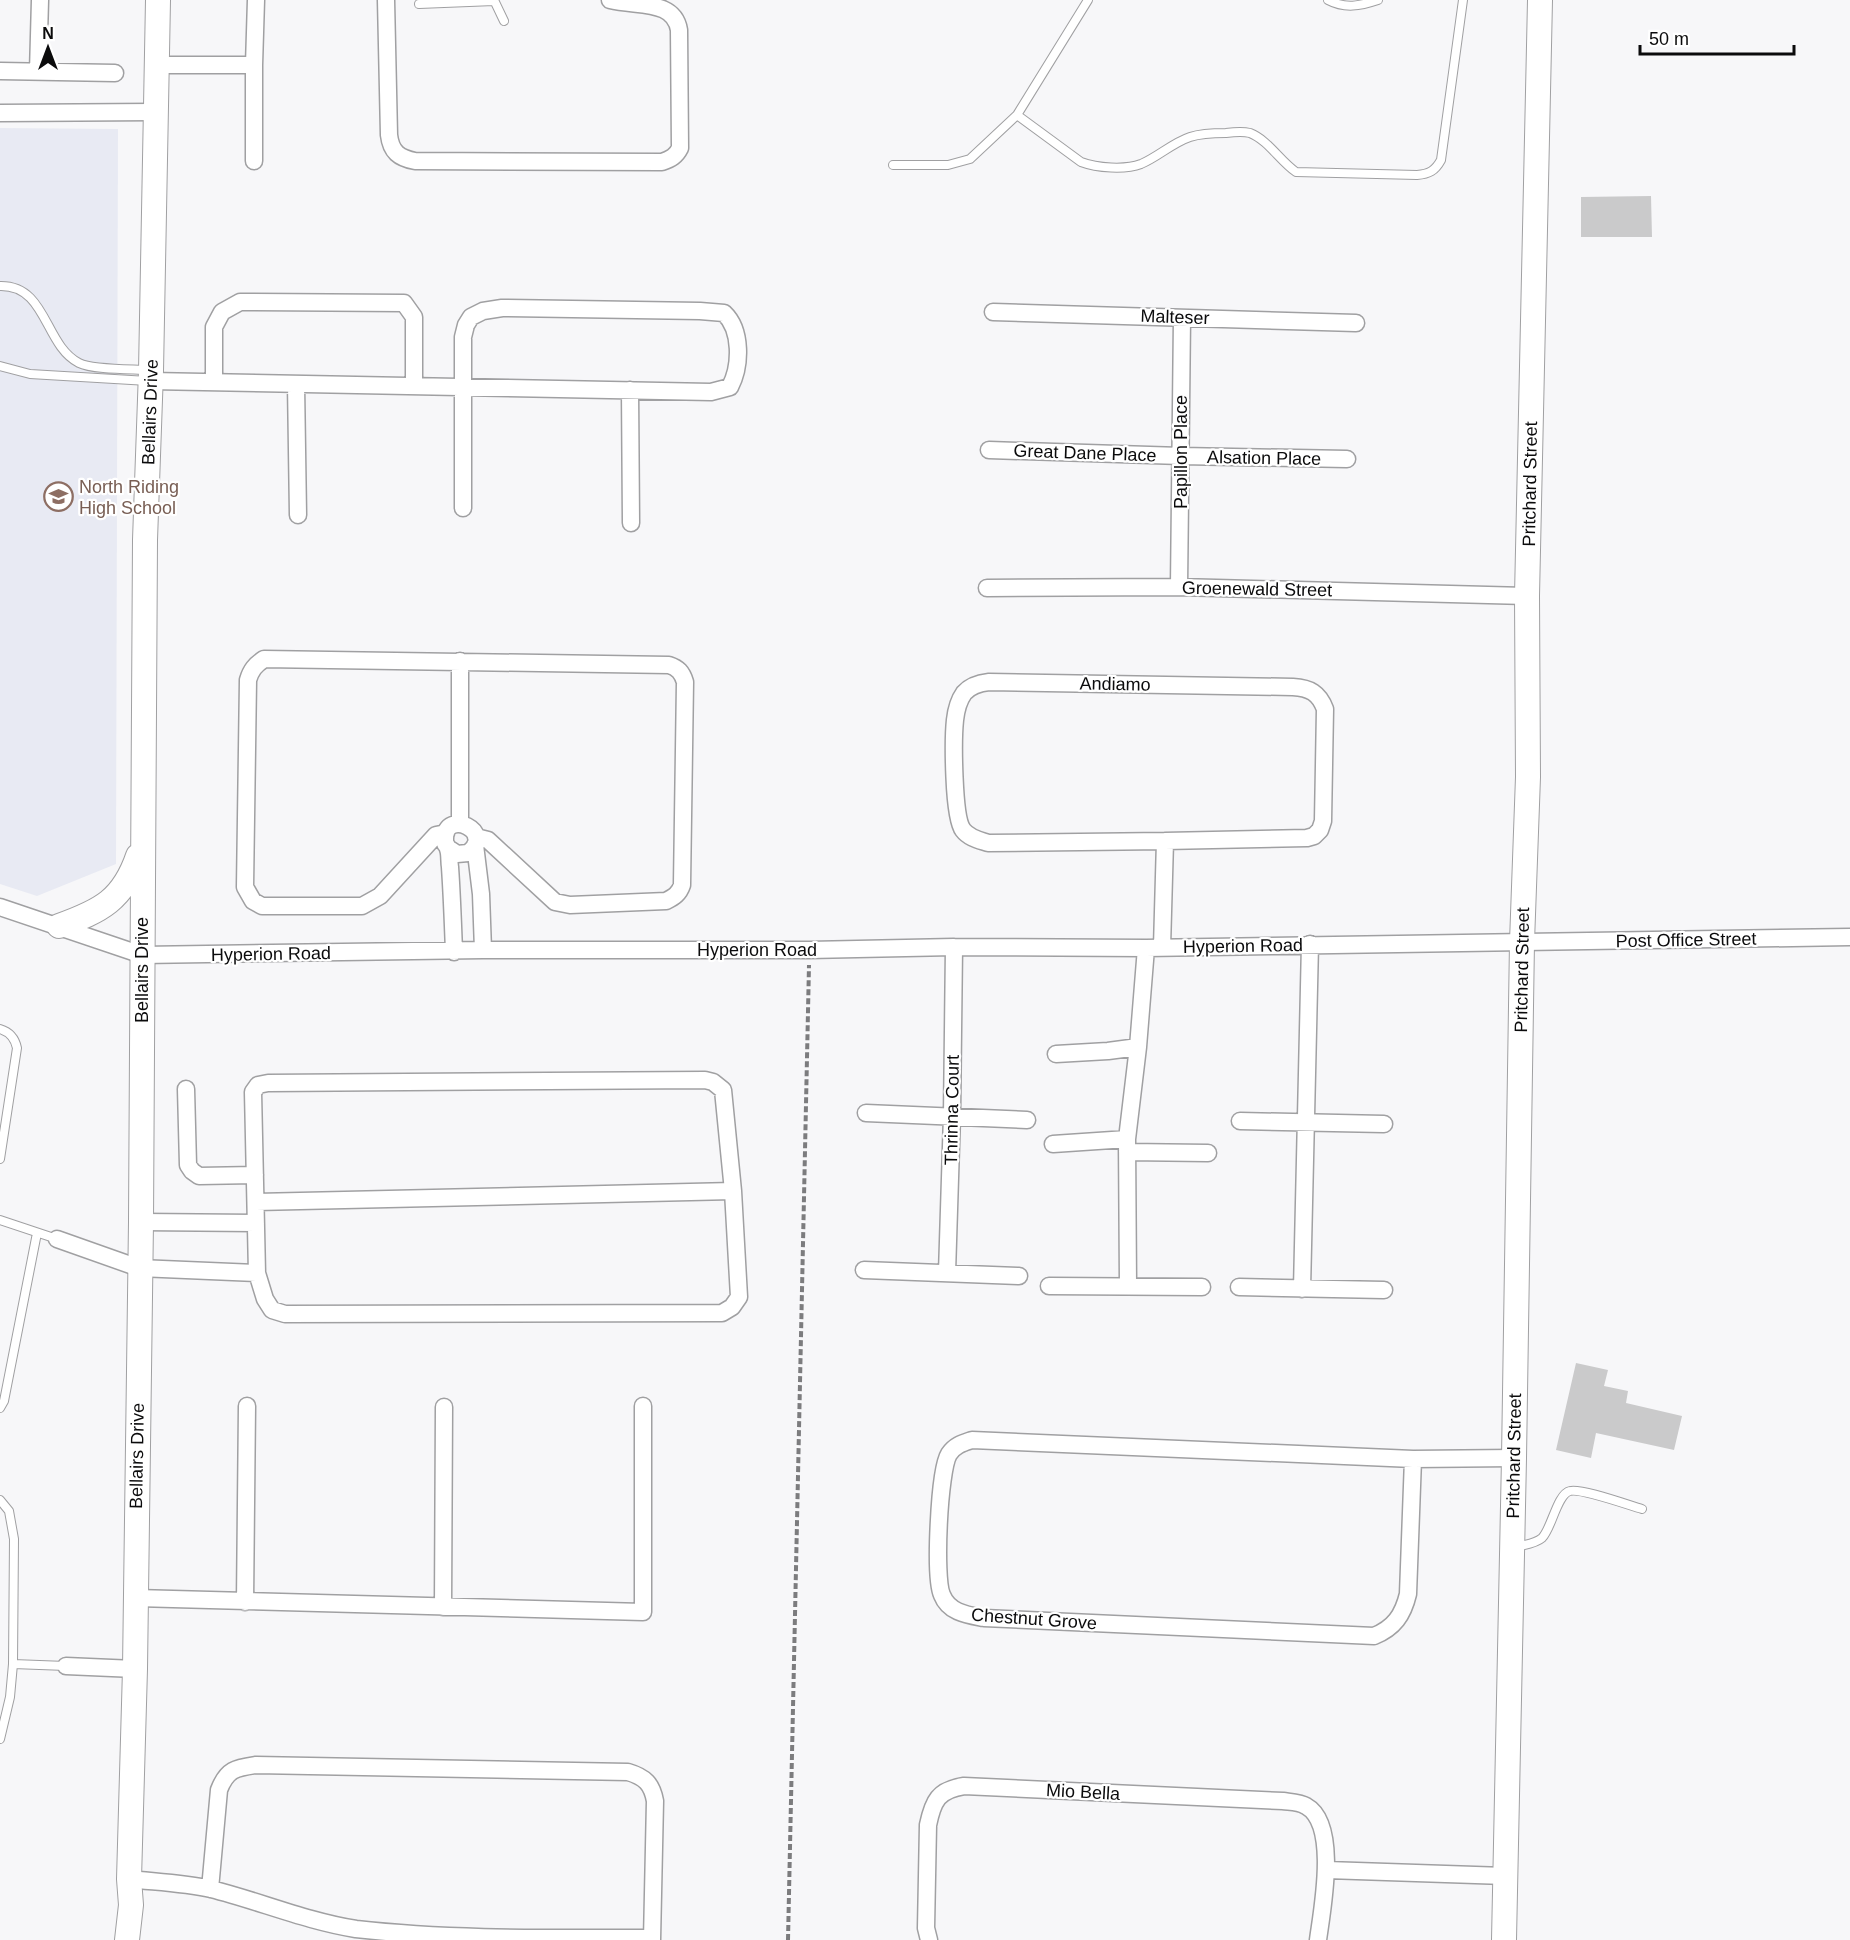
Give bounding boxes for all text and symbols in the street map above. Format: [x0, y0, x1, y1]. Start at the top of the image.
north arrow [18, 18, 78, 78]
scale bar [1640, 18, 1794, 56]
text: N [42, 25, 54, 42]
text: 50 m [1649, 29, 1689, 49]
street label: Malteser [1140, 306, 1210, 328]
street label: Bellairs Drive [138, 359, 162, 465]
street label: Papillon Place [1171, 395, 1191, 509]
street label: Pritchard Street [1519, 421, 1541, 547]
street label: Great Dane Place [1013, 441, 1157, 465]
street label: Alsation Place [1207, 447, 1321, 469]
place label: North Riding High School [79, 477, 179, 518]
school or university icon: North Riding High School [42, 481, 74, 513]
street label: Groenewald Street [1182, 578, 1332, 600]
street label: Andiamo [1079, 673, 1151, 695]
street label: Pritchard Street [1511, 907, 1533, 1033]
street label: Bellairs Drive [132, 917, 152, 1023]
street label: Post Office Street [1615, 929, 1757, 951]
street label: Hyperion Road [1183, 935, 1303, 957]
street label: Hyperion Road [697, 940, 817, 960]
street label: Hyperion Road [211, 943, 331, 965]
street label: Thrinna Court [941, 1055, 963, 1165]
street label: Pritchard Street [1503, 1393, 1525, 1519]
street label: Bellairs Drive [126, 1403, 148, 1509]
street label: Chestnut Grove [970, 1605, 1098, 1633]
street label: Mio Bella [1046, 1780, 1121, 1804]

